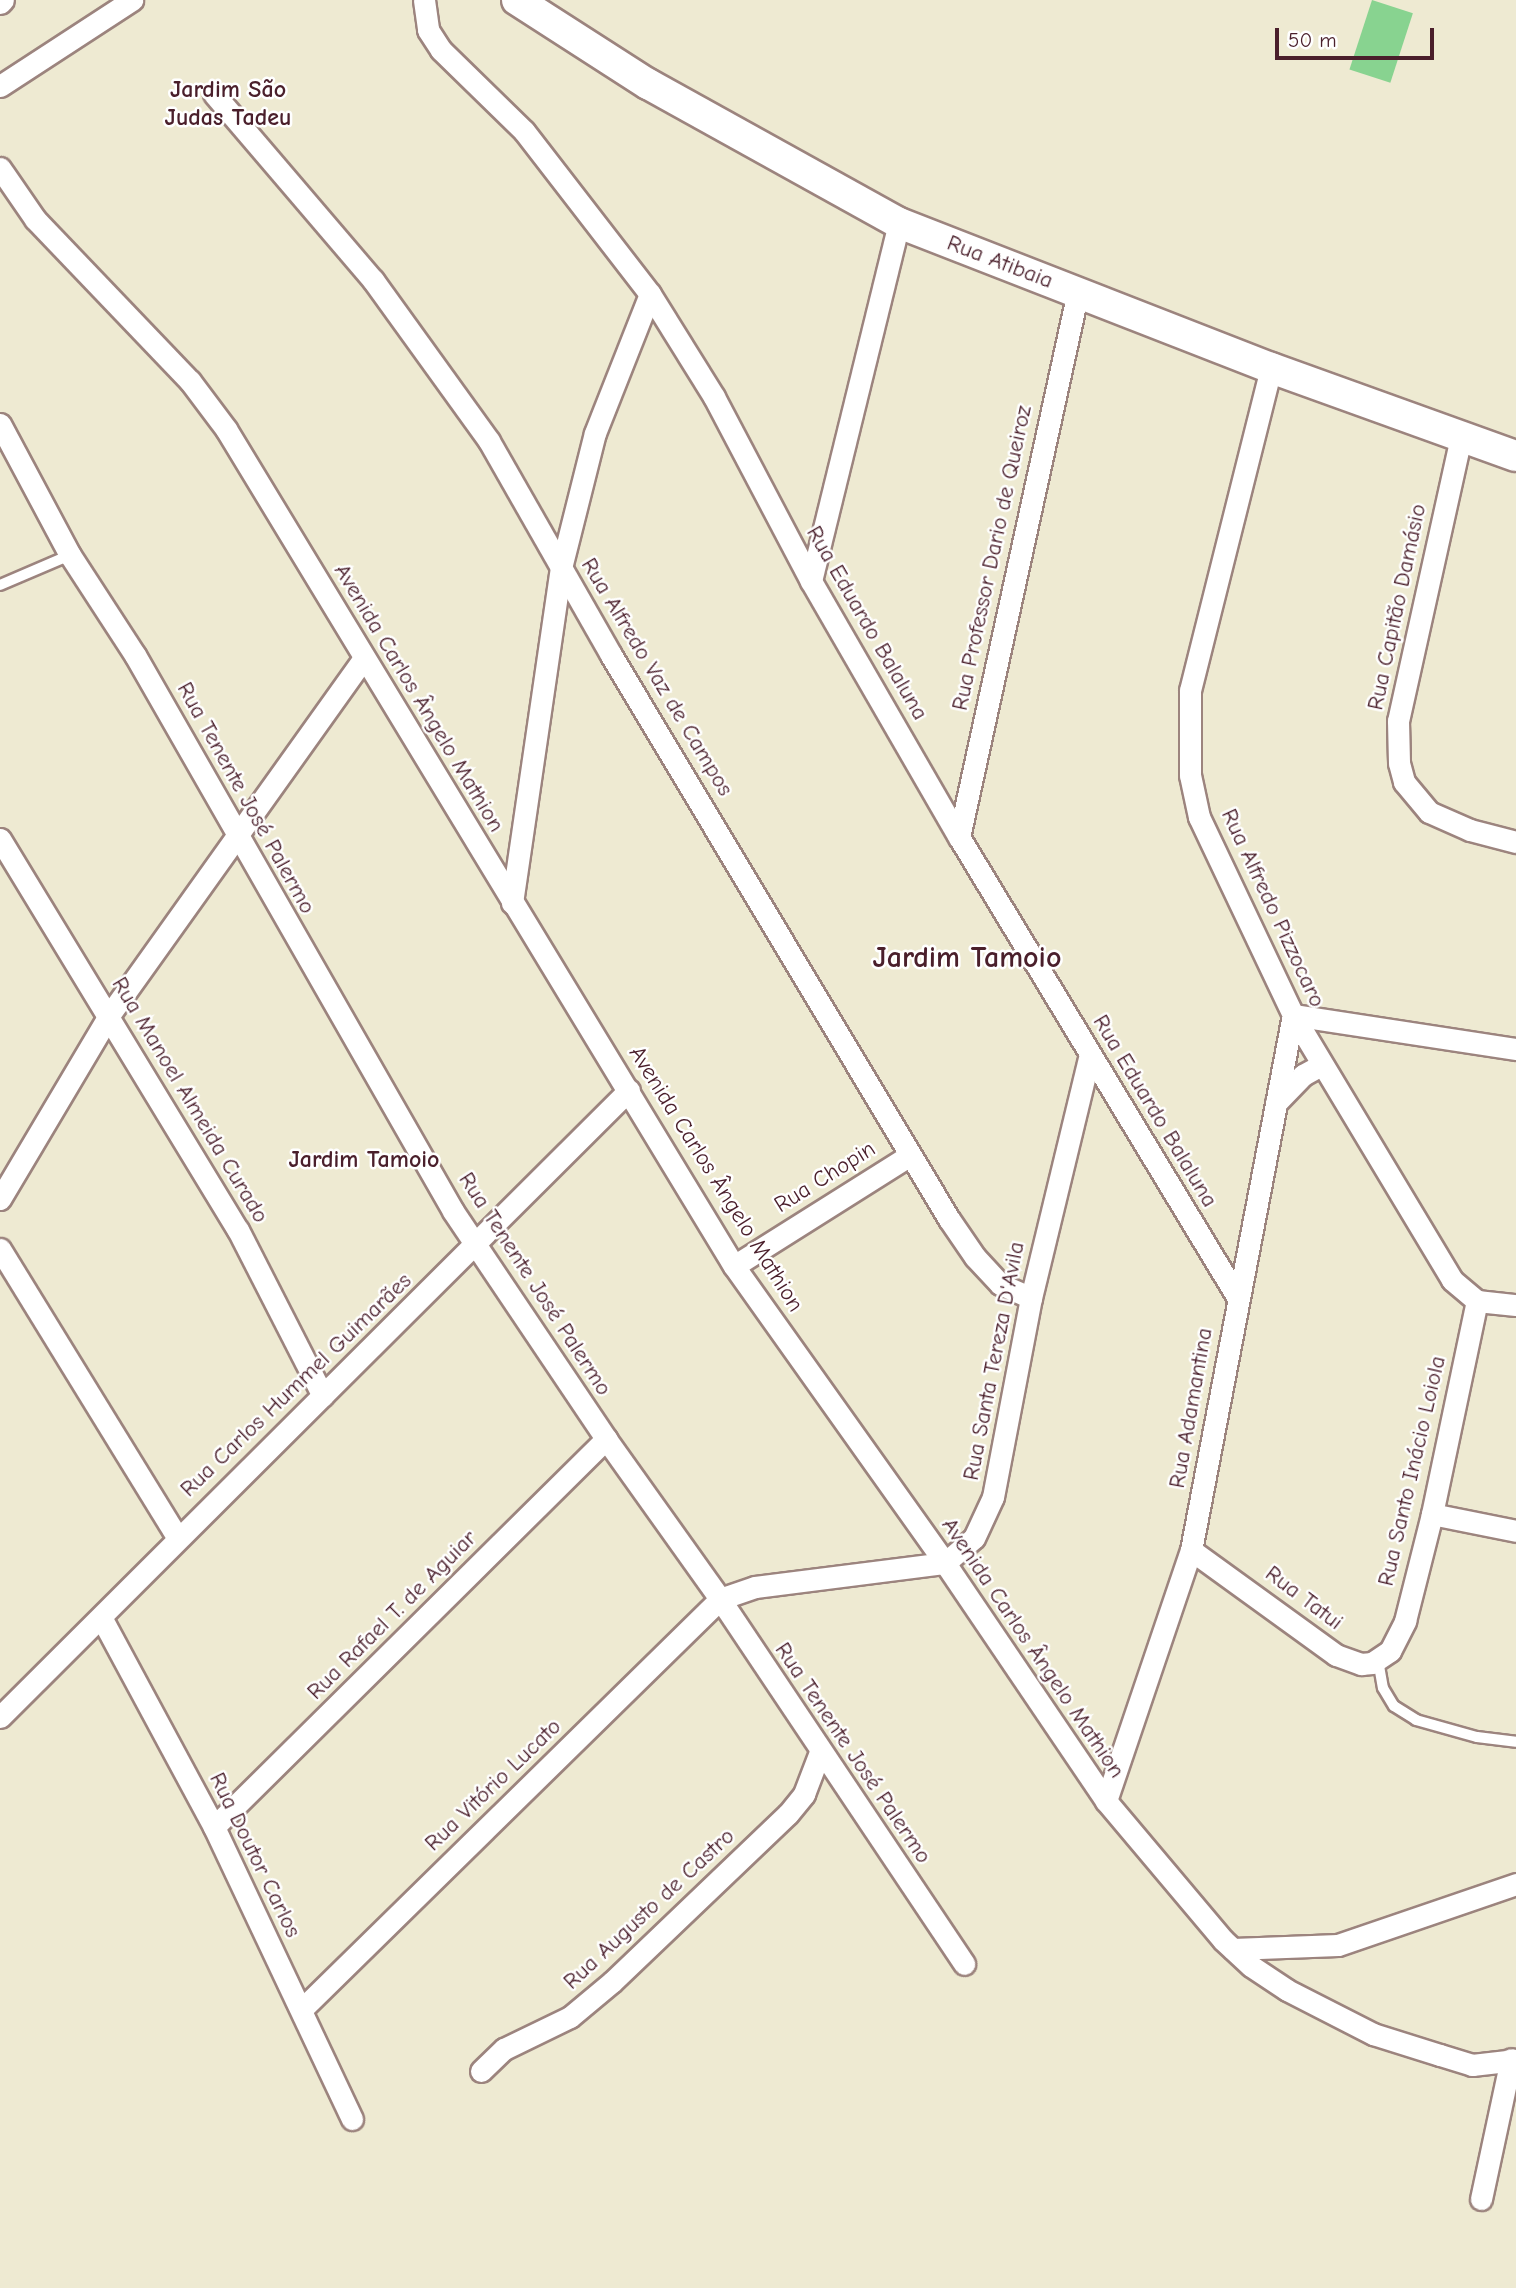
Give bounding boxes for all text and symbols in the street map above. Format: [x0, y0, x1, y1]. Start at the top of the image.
scale bar [1278, 14, 1437, 58]
text: 50 m [1288, 28, 1337, 52]
district label: Jardim São Judas Tadeu [165, 76, 291, 132]
street label: Rua Atibaia [943, 229, 1057, 295]
street label: Rua Professor Dario de Queiroz [946, 403, 1038, 713]
street label: Rua Capitão Damásio [1362, 501, 1432, 713]
street label: Rua Eduardo Balaluna [800, 521, 934, 725]
street label: Rua Alfredo Vaz de Campos [575, 553, 739, 801]
street label: Avenida Carlos Ângelo Mathion [328, 559, 510, 837]
street label: Rua Tenente José Palermo [171, 677, 321, 919]
street label: Rua Alfredo Pizzocaro [1215, 804, 1331, 1012]
district label: Jardim Tamoio [873, 940, 1061, 976]
street label: Rua Manoel Almeida Curado [106, 972, 274, 1228]
street label: Rua Eduardo Balaluna [1087, 1010, 1223, 1212]
street label: Avenida Carlos Ângelo Mathion [623, 1041, 809, 1317]
street label: Rua Chopin [769, 1135, 881, 1219]
district label: Jardim Tamoio [288, 1146, 440, 1174]
street label: Rua Tenente José Palermo [452, 1167, 618, 1401]
street label: Rua Santa Tereza D'Avila [957, 1239, 1031, 1483]
street label: Rua Carlos Hummel Guimarães [175, 1267, 417, 1503]
street label: Rua Adamantina [1163, 1326, 1219, 1490]
street label: Rua Santo Inácio Loiola [1372, 1353, 1452, 1589]
street label: Avenida Carlos Ângelo Mathion [935, 1513, 1131, 1783]
street label: Rua Rafael T. de Aguiar [301, 1524, 483, 1706]
street label: Rua Tatui [1260, 1560, 1348, 1636]
street label: Rua Tenente José Palermo [769, 1637, 937, 1869]
street label: Rua Vitório Lucato [419, 1713, 567, 1857]
street label: Rua Doutor Carlos [203, 1768, 307, 1942]
street label: Rua Augusto de Castro [558, 1823, 740, 1995]

